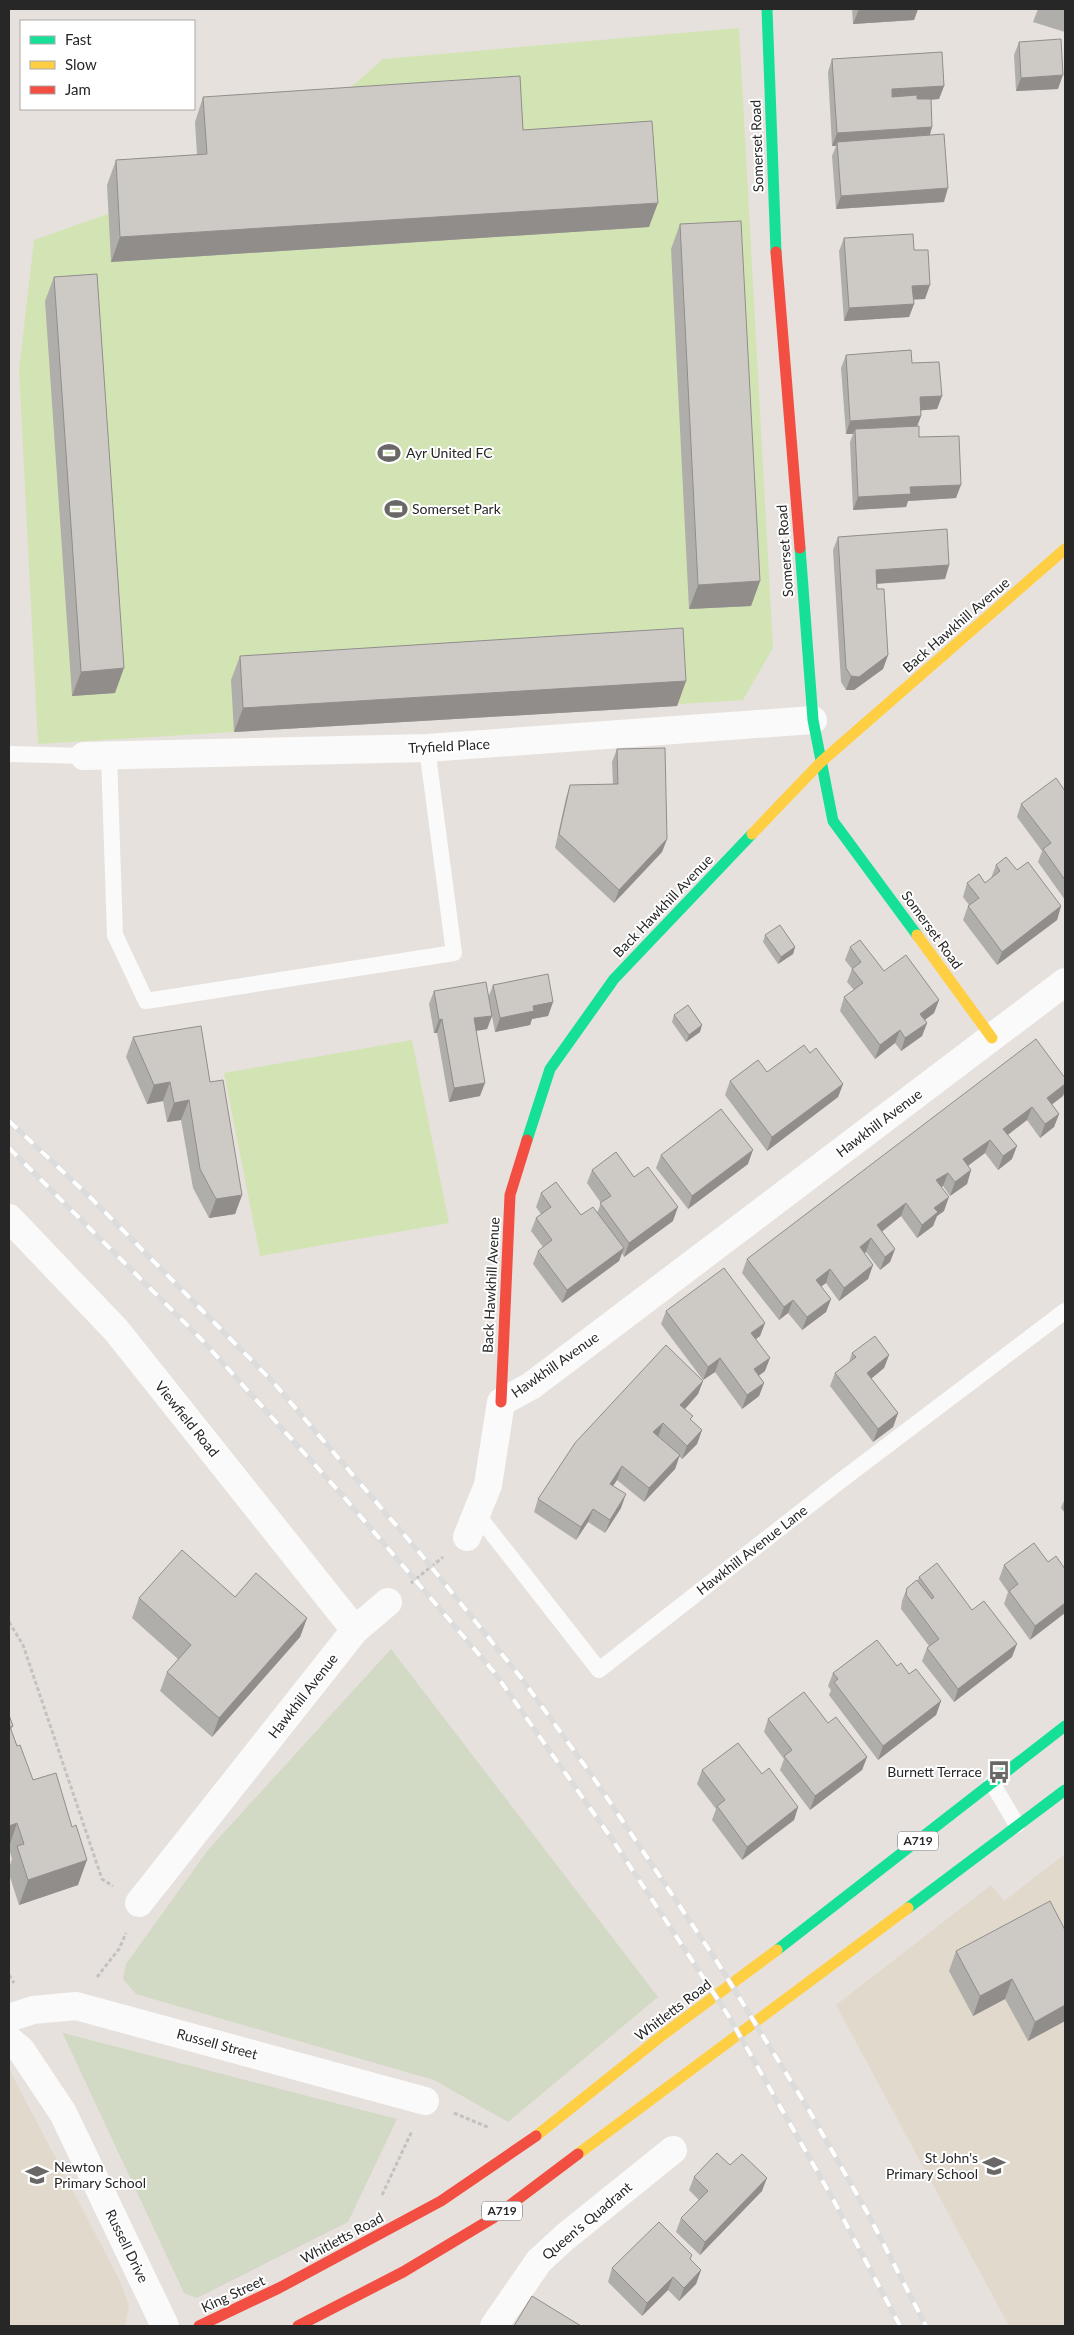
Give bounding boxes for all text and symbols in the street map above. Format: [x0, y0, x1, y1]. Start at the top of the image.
legend [20, 20, 195, 110]
text: Fast [65, 30, 92, 48]
text: Slow [65, 55, 97, 73]
text: Jam [65, 80, 91, 98]
street label: Somerset Road [746, 99, 767, 193]
sports icon: Ayr United FC [376, 440, 402, 466]
place label: Ayr United FC [406, 444, 493, 461]
sports icon: Somerset Park [383, 496, 409, 522]
place label: Somerset Park [412, 500, 502, 517]
street label: Somerset Road [773, 504, 796, 598]
street label: Back Hawkhill Avenue [899, 574, 1013, 676]
street label: Tryfield Place [408, 735, 490, 756]
street label: Back Hawkhill Avenue [609, 851, 716, 960]
street label: Somerset Road [898, 887, 966, 972]
street label: Hawkhill Avenue [833, 1085, 925, 1160]
street label: Back Hawkhill Avenue [478, 1217, 503, 1353]
street label: Hawkhill Avenue [508, 1328, 602, 1401]
street label: Viewfield Road [152, 1377, 223, 1460]
street label: Hawkhill Avenue Lane [693, 1501, 810, 1598]
street label: Hawkhill Avenue [264, 1650, 341, 1741]
bus stop icon: Burnett Terrace [986, 1759, 1012, 1785]
place label: Burnett Terrace [887, 1763, 982, 1780]
road number: A719 [898, 1832, 938, 1850]
street label: Whitletts Road [631, 1975, 714, 2044]
street label: Russell Street [175, 2025, 259, 2062]
place label: St John's Primary School [886, 2149, 978, 2182]
school or university icon: St John's Primary School [981, 2153, 1007, 2179]
place label: Newton Primary School [54, 2158, 146, 2191]
school or university icon: Newton Primary School [24, 2162, 50, 2188]
street label: Queen's Quadrant [538, 2178, 635, 2263]
road number: A719 [482, 2202, 522, 2220]
street label: Russell Drive [102, 2206, 152, 2285]
street label: Whitletts Road [297, 2209, 386, 2267]
street label: King Street [198, 2271, 267, 2316]

